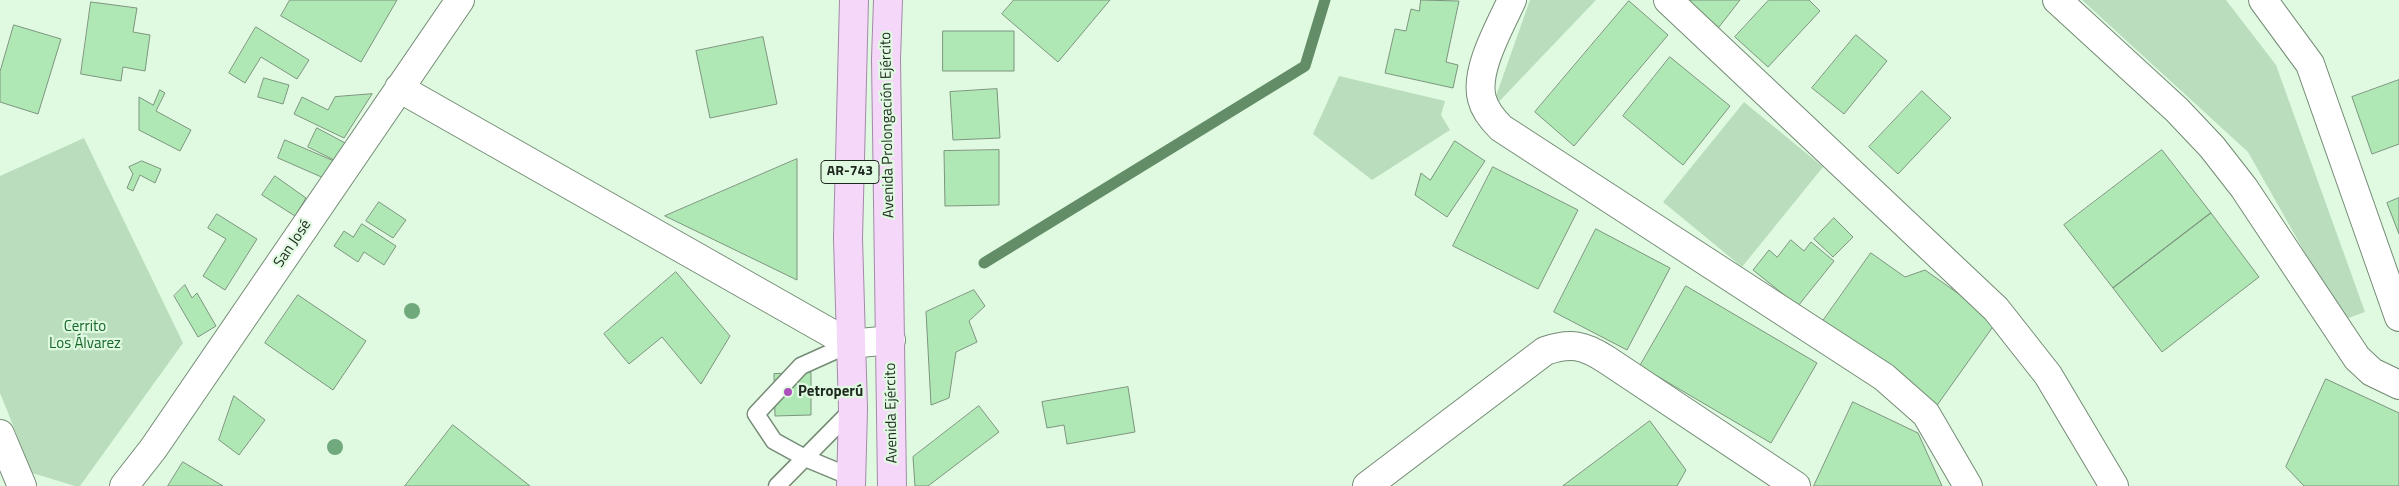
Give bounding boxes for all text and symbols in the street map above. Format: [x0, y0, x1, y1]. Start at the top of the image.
street label: Avenida Prolongación Ejército [877, 32, 899, 218]
road number: AR-743 [821, 160, 879, 183]
street label: San José [271, 217, 315, 271]
park label: Cerrito Los Álvarez [49, 318, 121, 353]
street label: Avenida Ejército [882, 363, 902, 463]
place label: Petroperú [798, 383, 863, 401]
marker: Petroperú [782, 386, 794, 398]

